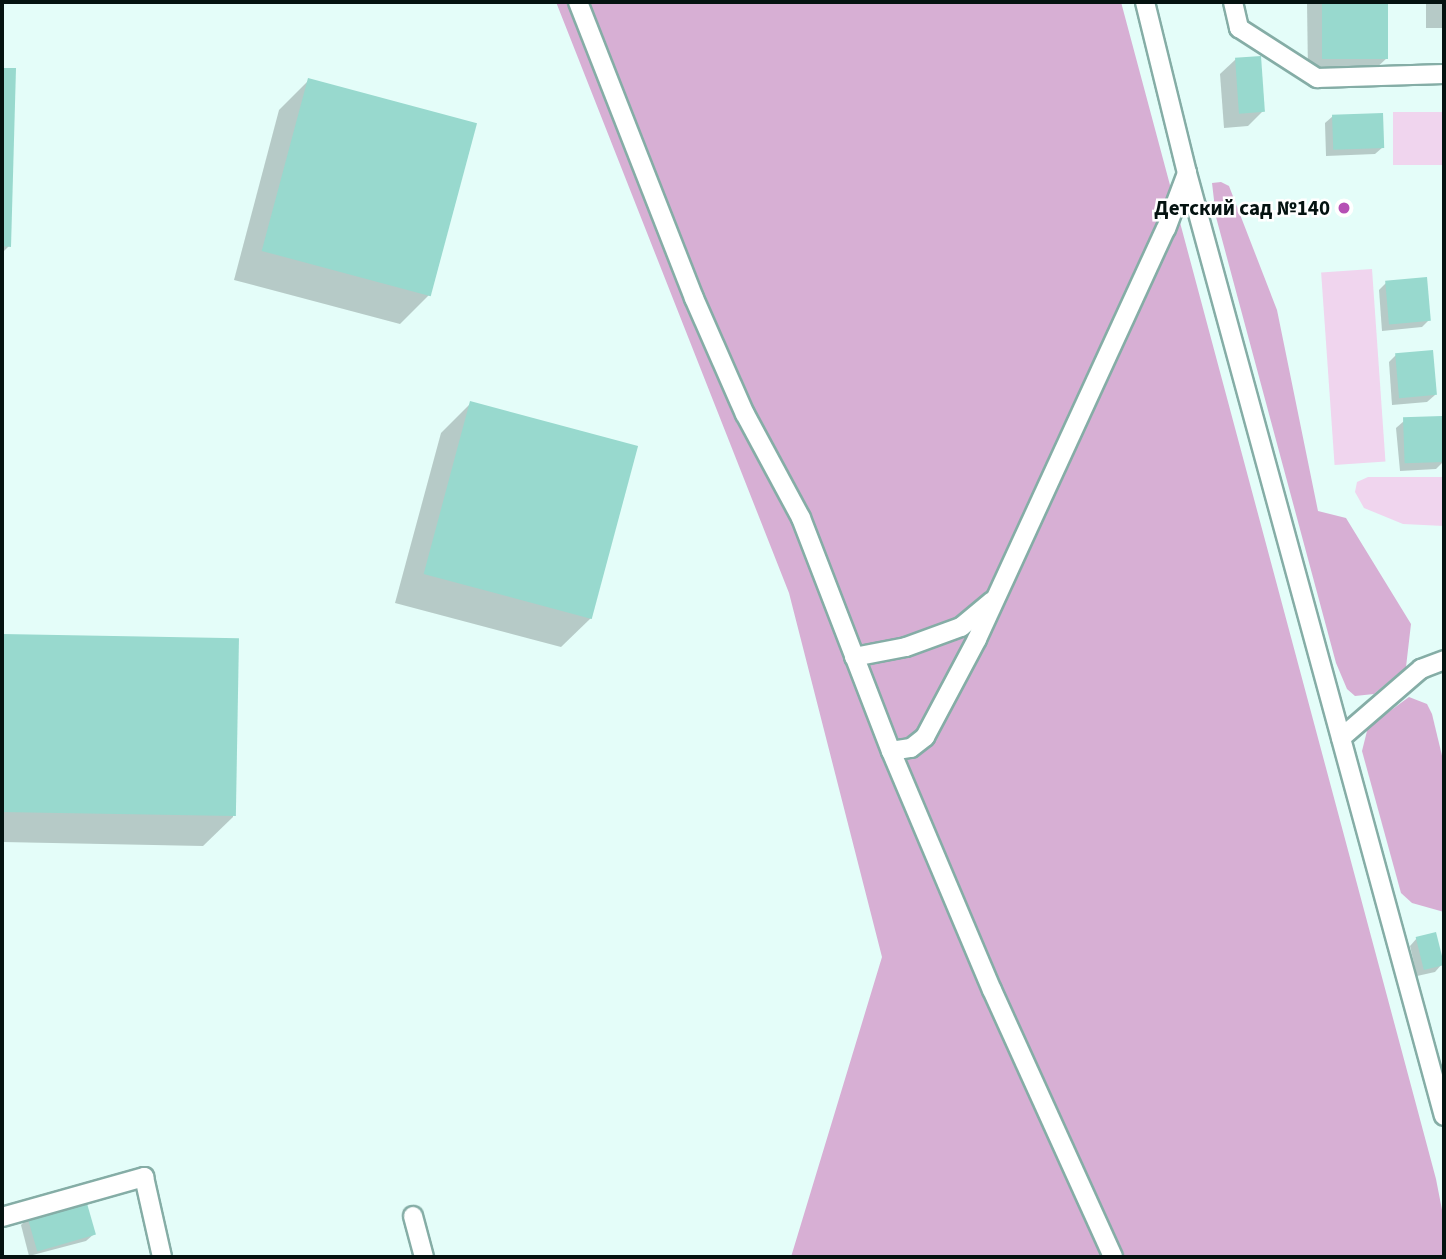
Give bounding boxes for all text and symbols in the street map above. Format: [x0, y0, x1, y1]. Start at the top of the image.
place label: Детский сад №140 [1154, 195, 1330, 221]
marker: Детский сад №140 [1336, 200, 1352, 216]

